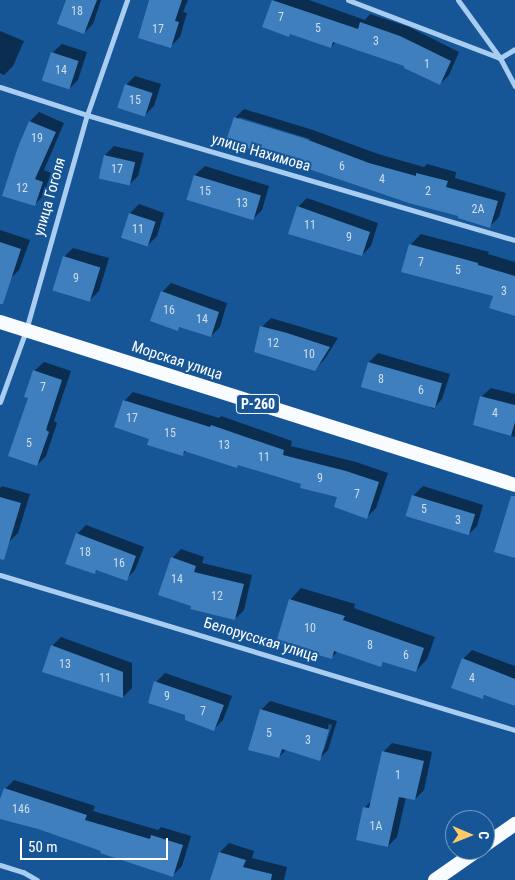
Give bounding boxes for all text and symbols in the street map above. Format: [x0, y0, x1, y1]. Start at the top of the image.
house number: 18 [71, 5, 83, 19]
house number: 7 [278, 11, 284, 25]
house number: 5 [315, 22, 321, 36]
house number: 17 [152, 23, 164, 37]
house number: 3 [373, 35, 379, 49]
house number: 1 [424, 58, 430, 72]
house number: 14 [55, 64, 67, 78]
house number: 15 [129, 94, 141, 108]
street label: улица Нахимова [209, 130, 313, 176]
house number: 19 [31, 132, 43, 146]
street label: улица Гоголя [30, 156, 70, 238]
house number: 6 [339, 160, 345, 174]
house number: 17 [111, 163, 123, 177]
house number: 4 [379, 173, 385, 187]
house number: 12 [16, 182, 28, 196]
house number: 15 [199, 185, 211, 199]
house number: 2 [425, 185, 431, 199]
house number: 13 [236, 197, 248, 211]
house number: 2А [472, 203, 484, 217]
house number: 11 [304, 219, 316, 233]
house number: 11 [132, 223, 144, 237]
house number: 9 [346, 231, 352, 245]
house number: 7 [418, 256, 424, 270]
house number: 5 [455, 264, 461, 278]
house number: 9 [73, 272, 79, 286]
house number: 3 [501, 285, 507, 299]
house number: 16 [163, 304, 175, 318]
house number: 14 [196, 313, 208, 327]
house number: 12 [267, 337, 279, 351]
street label: Морская улица [129, 338, 225, 384]
house number: 10 [303, 348, 315, 362]
house number: 8 [378, 373, 384, 387]
house number: 7 [40, 381, 46, 395]
house number: 6 [418, 384, 424, 398]
road number: Р-260 [236, 392, 280, 416]
house number: 4 [492, 407, 498, 421]
house number: 17 [126, 412, 138, 426]
house number: 15 [164, 427, 176, 441]
house number: 5 [26, 437, 32, 451]
house number: 13 [218, 439, 230, 453]
house number: 11 [258, 451, 270, 465]
house number: 9 [317, 472, 323, 486]
house number: 7 [354, 488, 360, 502]
house number: 5 [421, 503, 427, 517]
house number: 3 [455, 514, 461, 528]
house number: 18 [79, 546, 91, 560]
house number: 16 [113, 557, 125, 571]
house number: 14 [171, 573, 183, 587]
house number: 12 [211, 590, 223, 604]
street label: Белорусская улица [201, 614, 321, 666]
house number: 10 [304, 622, 316, 636]
house number: 8 [367, 639, 373, 653]
house number: 6 [403, 649, 409, 663]
house number: 13 [59, 658, 71, 672]
house number: 11 [99, 672, 111, 686]
house number: 4 [469, 672, 475, 686]
house number: 9 [164, 690, 170, 704]
house number: 7 [200, 705, 206, 719]
house number: 5 [266, 727, 272, 741]
house number: 3 [305, 734, 311, 748]
house number: 1 [395, 769, 401, 783]
house number: 146 [12, 803, 30, 817]
north arrow [445, 810, 495, 860]
house number: 1А [370, 820, 382, 834]
scale bar [22, 828, 170, 860]
text: С [476, 831, 492, 839]
text: 50 m [28, 838, 58, 856]

